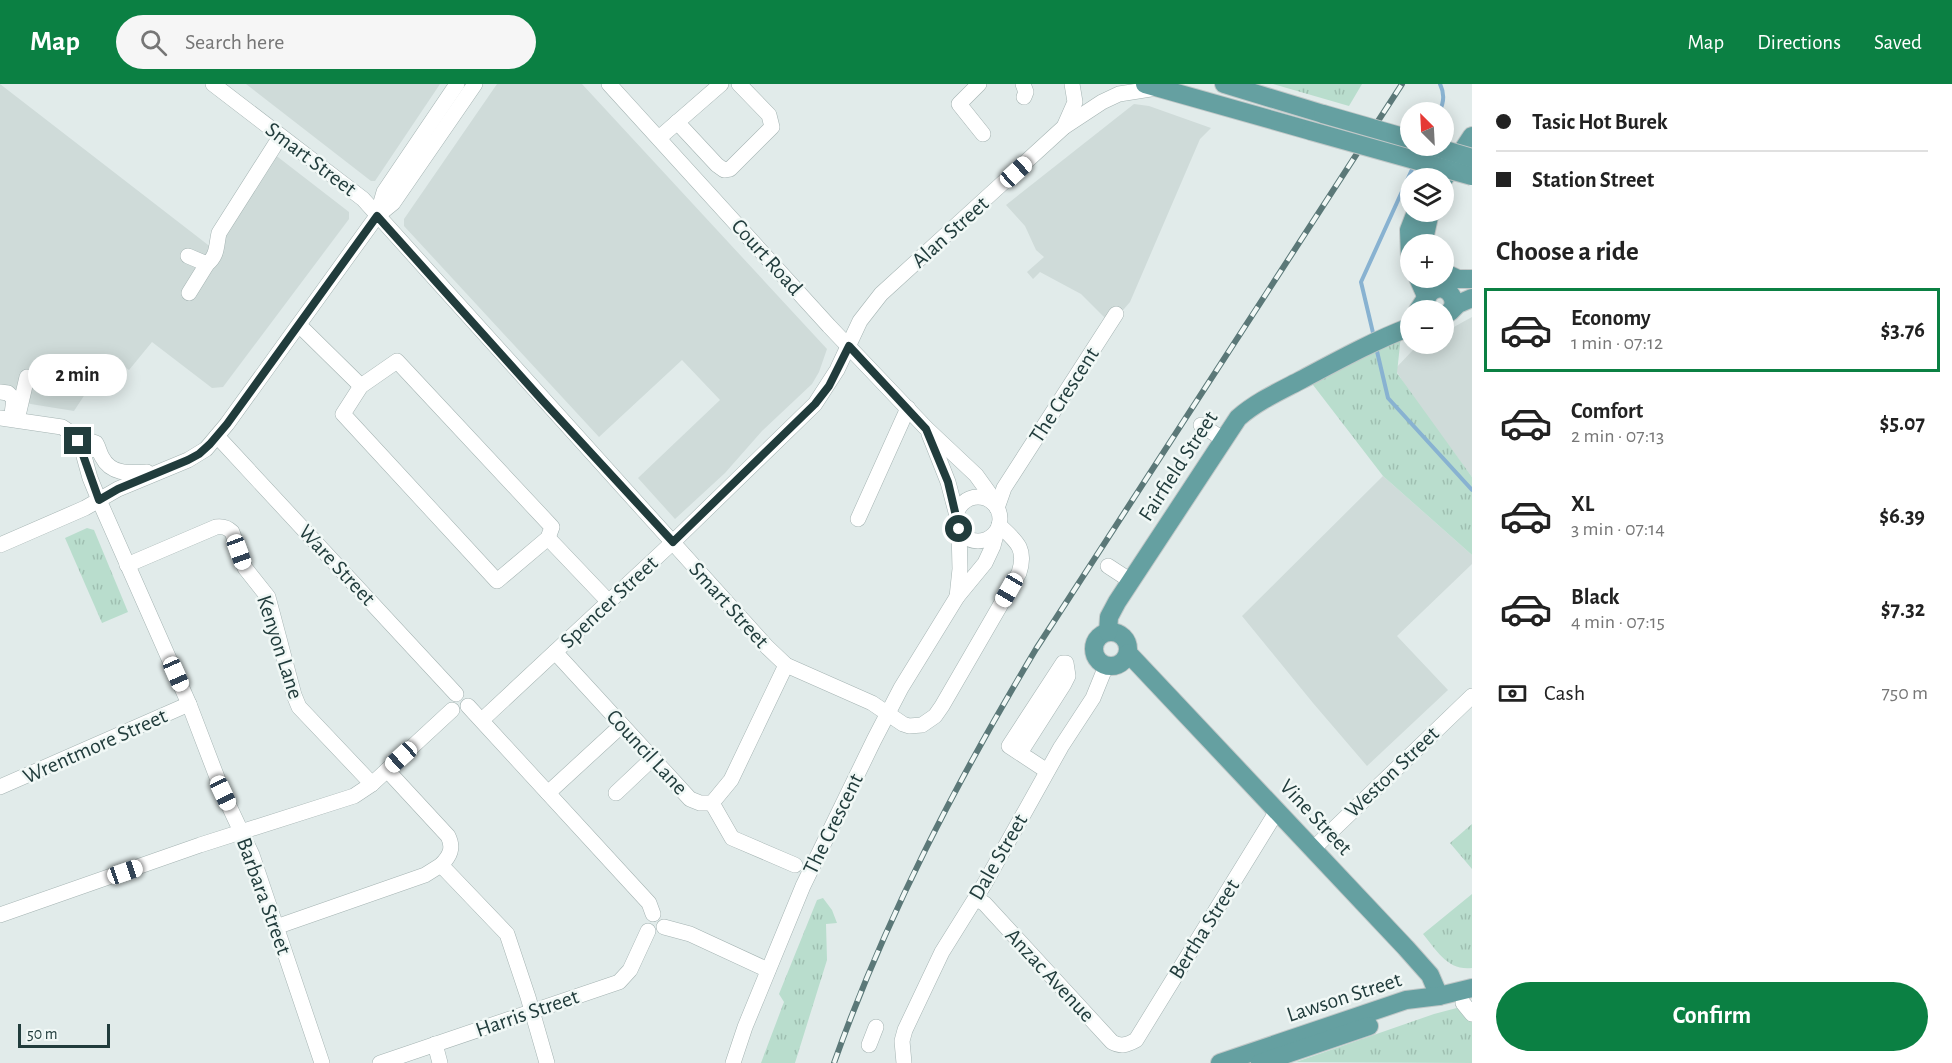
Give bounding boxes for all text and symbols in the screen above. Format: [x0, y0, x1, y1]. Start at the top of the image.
search box [116, 15, 536, 69]
icon: search [137, 26, 170, 59]
text: Map [30, 28, 80, 56]
text: Search here [185, 31, 284, 53]
text: Map [1688, 32, 1724, 53]
text: Directions [1757, 32, 1841, 53]
text: Saved [1874, 32, 1922, 53]
north arrow [1400, 102, 1454, 156]
map controls [1400, 102, 1454, 354]
text: Tasic Hot Burek [1532, 111, 1668, 133]
street label: Smart Street [262, 118, 360, 200]
car [997, 153, 1035, 191]
button: layers [1400, 168, 1454, 222]
text: Station Street [1532, 169, 1654, 191]
street label: Alan Street [907, 192, 993, 272]
street label: Court Road [727, 215, 807, 299]
button: + [1400, 234, 1454, 288]
text: Choose a ride [1496, 238, 1639, 265]
button: − [1400, 300, 1454, 354]
icon: car [1499, 303, 1553, 357]
text: Economy [1571, 307, 1651, 329]
text: $3.76 [1880, 319, 1925, 341]
text: 1 min · 07:12 [1571, 333, 1663, 353]
street label: The Crescent [1025, 343, 1103, 447]
callout: 2 min [28, 354, 128, 396]
text: 2 min [55, 365, 100, 385]
icon: car [1499, 396, 1553, 450]
text: Comfort [1571, 400, 1643, 422]
street label: Fairfield Street [1134, 407, 1222, 525]
text: $5.07 [1880, 412, 1925, 434]
text: 2 min · 07:13 [1571, 426, 1664, 446]
route end [64, 427, 91, 454]
icon: car [1499, 489, 1553, 543]
text: XL [1571, 493, 1594, 515]
text: $6.39 [1879, 505, 1925, 527]
route start [945, 515, 972, 542]
text: 3 min · 07:14 [1571, 519, 1665, 539]
street label: Ware Street [294, 521, 380, 609]
car [224, 532, 254, 572]
street label: Spencer Street [556, 552, 662, 652]
street label: Smart Street [685, 558, 773, 652]
car [992, 570, 1026, 610]
icon: car [1499, 582, 1553, 636]
text: Black [1571, 586, 1619, 608]
street label: Kenyon Lane [253, 592, 307, 702]
text: $7.32 [1881, 598, 1925, 620]
text: 4 min · 07:15 [1571, 612, 1665, 632]
car [160, 654, 192, 694]
icon: cash [1496, 677, 1529, 710]
text: Cash [1544, 682, 1585, 704]
text: 750 m [1881, 683, 1928, 703]
street label: Wrentmore Street [20, 704, 170, 788]
street label: Council Lane [602, 705, 692, 799]
street label: Weston Street [1341, 722, 1443, 822]
car [382, 738, 420, 776]
street label: The Crescent [799, 770, 867, 878]
car [207, 773, 239, 813]
street label: Vine Street [1276, 775, 1356, 859]
street label: Dale Street [965, 810, 1031, 904]
street label: Barbara Street [233, 835, 295, 957]
car [105, 858, 145, 886]
street label: Bertha Street [1165, 875, 1243, 983]
street label: Anzac Avenue [1001, 924, 1099, 1026]
street label: Lawson Street [1284, 968, 1404, 1026]
button: Confirm [1496, 982, 1928, 1051]
street label: Harris Street [473, 985, 581, 1041]
scale bar [18, 1021, 110, 1048]
text: 50 m [27, 1026, 58, 1042]

